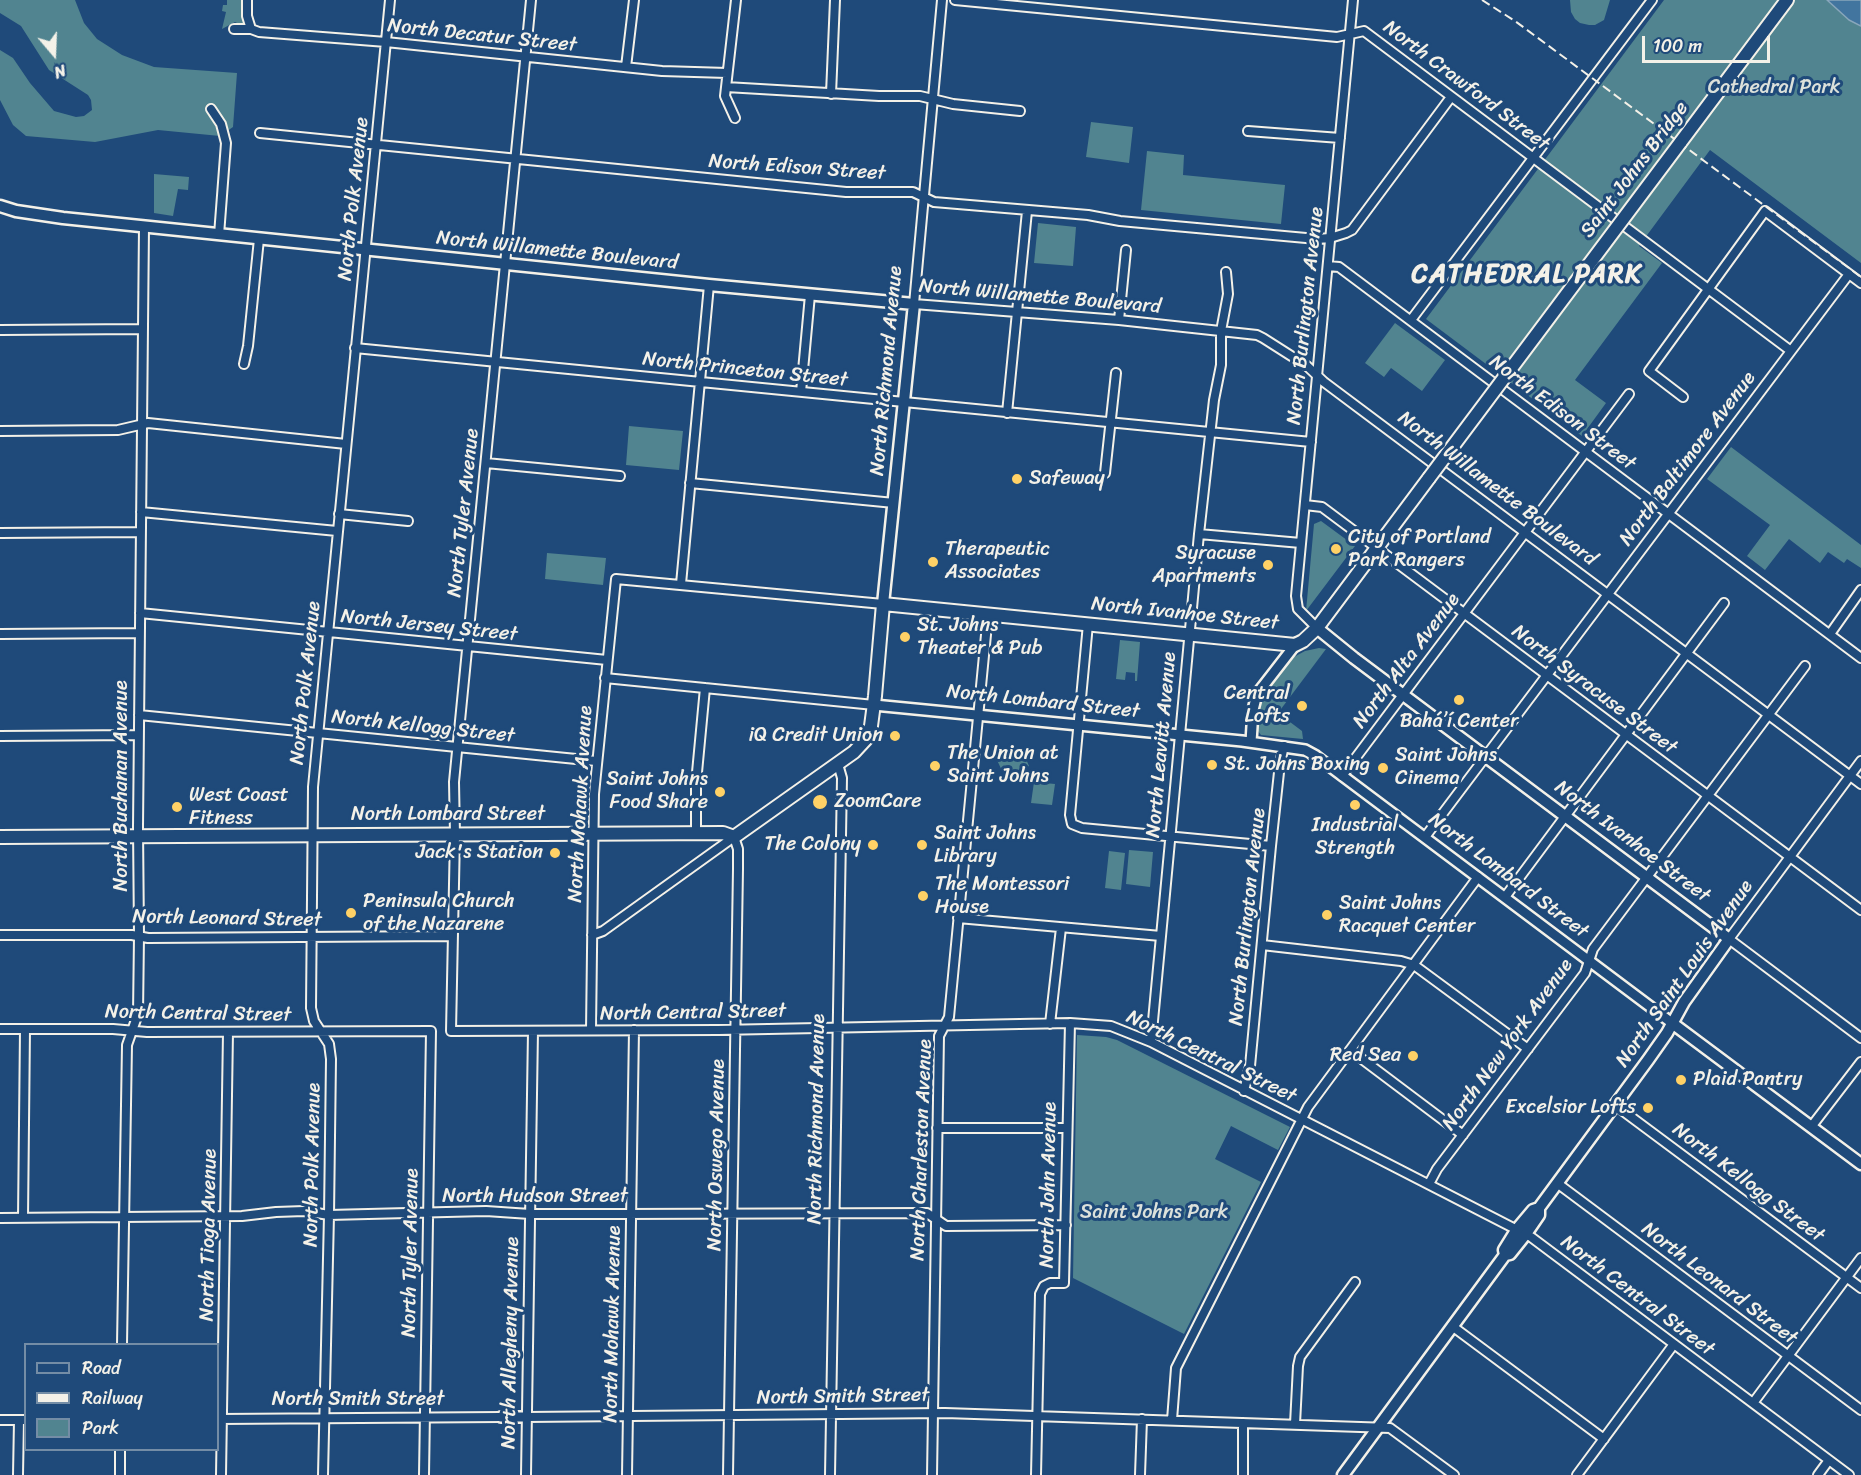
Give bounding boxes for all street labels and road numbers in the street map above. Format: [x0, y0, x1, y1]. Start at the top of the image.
street label: North Decatur Street [386, 14, 578, 58]
street label: North Crawford Street [1378, 16, 1554, 156]
street label: Saint Johns Bridge [1576, 97, 1694, 243]
street label: North Polk Avenue [333, 116, 375, 282]
street label: North Edison Street [708, 150, 886, 186]
street label: North Burlington Avenue [1283, 206, 1329, 426]
street label: North Willamette Boulevard [435, 226, 679, 276]
street label: North Richmond Avenue [866, 265, 908, 477]
street label: North Willamette Boulevard [918, 274, 1162, 320]
street label: North Princeton Street [641, 347, 849, 393]
street label: North Edison Street [1484, 350, 1640, 476]
street label: North Baltimore Avenue [1615, 367, 1761, 551]
street label: North Willamette Boulevard [1393, 406, 1601, 572]
street label: North Tyler Avenue [443, 427, 485, 599]
street label: North Alta Avenue [1348, 589, 1466, 733]
street label: North Ivanhoe Street [1090, 592, 1280, 636]
street label: North Polk Avenue [285, 600, 327, 766]
street label: North Jersey Street [339, 605, 519, 647]
street label: North Syracuse Street [1507, 620, 1681, 760]
street label: North Leavitt Avenue [1142, 651, 1182, 839]
street label: North Buchanan Avenue [110, 680, 134, 892]
street label: North Lombard Street [945, 680, 1141, 724]
street label: North Kellogg Street [330, 705, 516, 749]
street label: North Mohawk Avenue [564, 705, 598, 903]
street label: North Ivanhoe Street [1550, 776, 1714, 908]
street label: North Lombard Street [351, 803, 545, 827]
street label: North Burlington Avenue [1225, 807, 1271, 1027]
street label: North Lombard Street [1423, 808, 1593, 944]
street label: North Saint Louis Avenue [1611, 876, 1759, 1072]
street label: North Leonard Street [132, 905, 322, 933]
street label: North New York Avenue [1438, 954, 1578, 1136]
street label: North Central Street [600, 999, 786, 1027]
street label: North Central Street [105, 1000, 291, 1028]
street label: North Central Street [1122, 1005, 1300, 1109]
street label: North Richmond Avenue [803, 1013, 831, 1225]
street label: North Charleston Avenue [906, 1039, 938, 1261]
street label: North Oswego Avenue [703, 1059, 731, 1251]
street label: North Polk Avenue [300, 1083, 326, 1247]
street label: North John Avenue [1036, 1102, 1062, 1268]
street label: North Kellogg Street [1667, 1118, 1829, 1248]
street label: North Tioga Avenue [195, 1148, 223, 1322]
street label: North Tyler Avenue [398, 1168, 424, 1338]
street label: North Hudson Street [442, 1185, 628, 1209]
street label: North Leonard Street [1636, 1217, 1802, 1351]
street label: North Mohawk Avenue [599, 1225, 627, 1423]
street label: North Central Street [1555, 1230, 1719, 1362]
street label: North Allegheny Avenue [497, 1237, 525, 1449]
street label: North Smith Street [756, 1383, 930, 1411]
street label: North Smith Street [272, 1388, 444, 1412]

